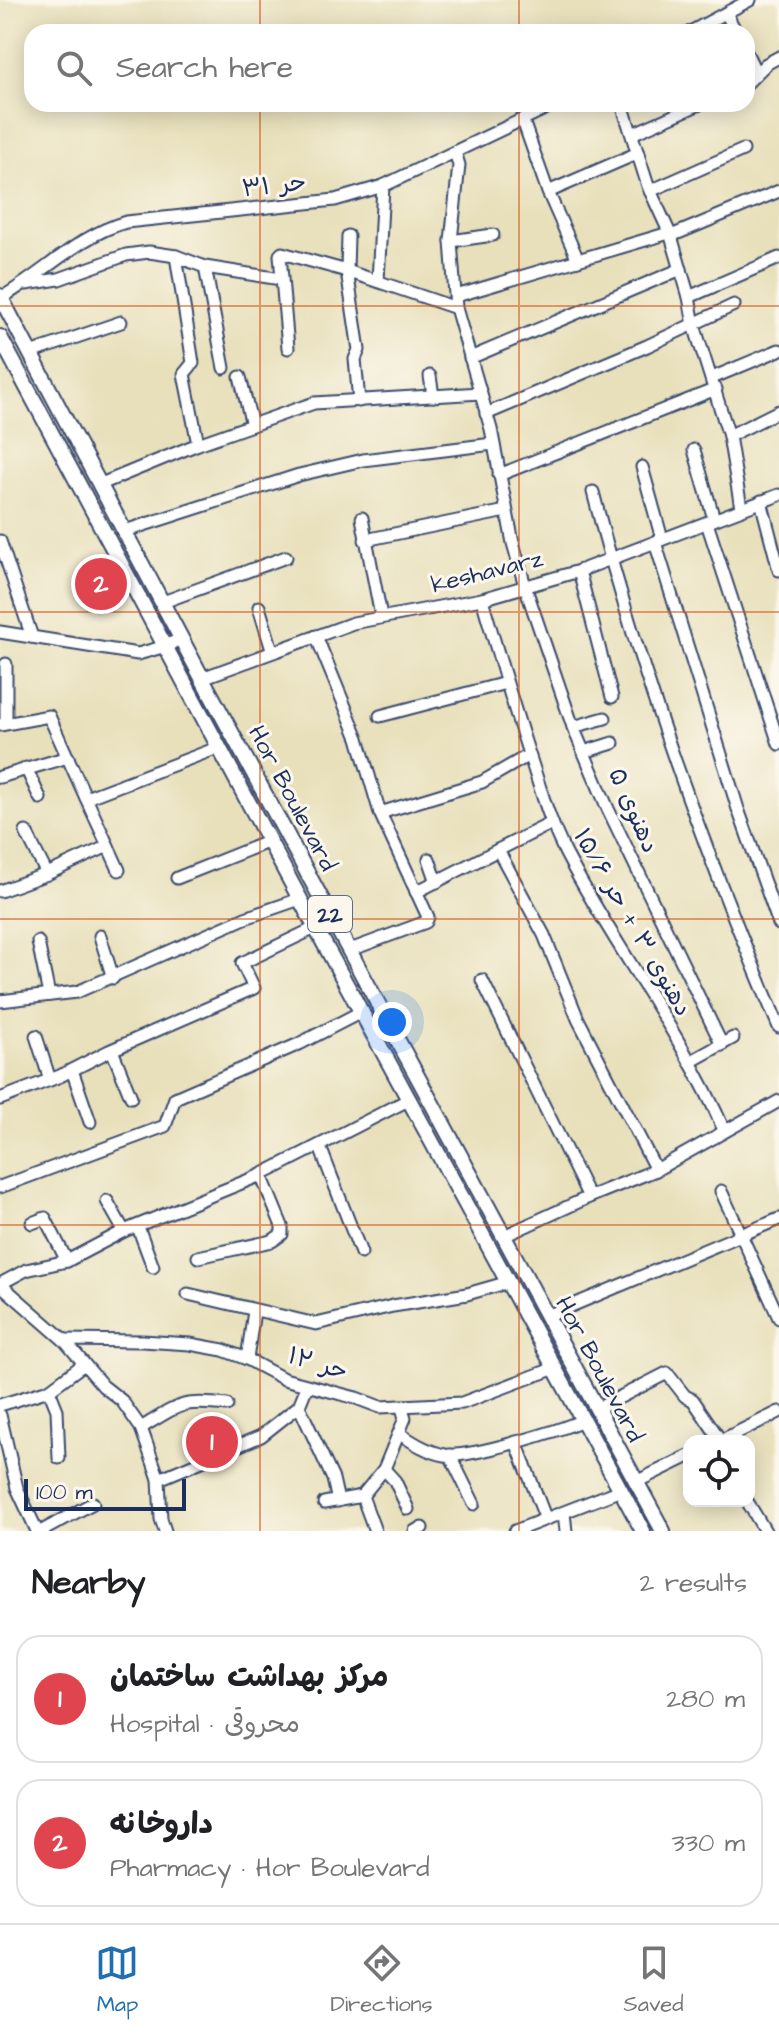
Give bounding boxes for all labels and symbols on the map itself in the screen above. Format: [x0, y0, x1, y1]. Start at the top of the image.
street label: حر ۳۱ [240, 166, 308, 206]
street label: keshavarz [428, 542, 547, 602]
pin: 2 [75, 554, 127, 614]
street label: Hor Boulevard [239, 720, 345, 877]
street label: دهنوی ۵ [599, 762, 667, 858]
street label: دهنوی ۳ + حر ۱۵/۶ [564, 822, 700, 1023]
road number: 22 [308, 896, 352, 932]
your location [372, 1002, 412, 1042]
street label: Hor Boulevard [546, 1291, 652, 1448]
street label: حر ۱۲ [284, 1339, 352, 1389]
pin: 1 [186, 1412, 238, 1472]
scale bar [24, 1475, 186, 1511]

